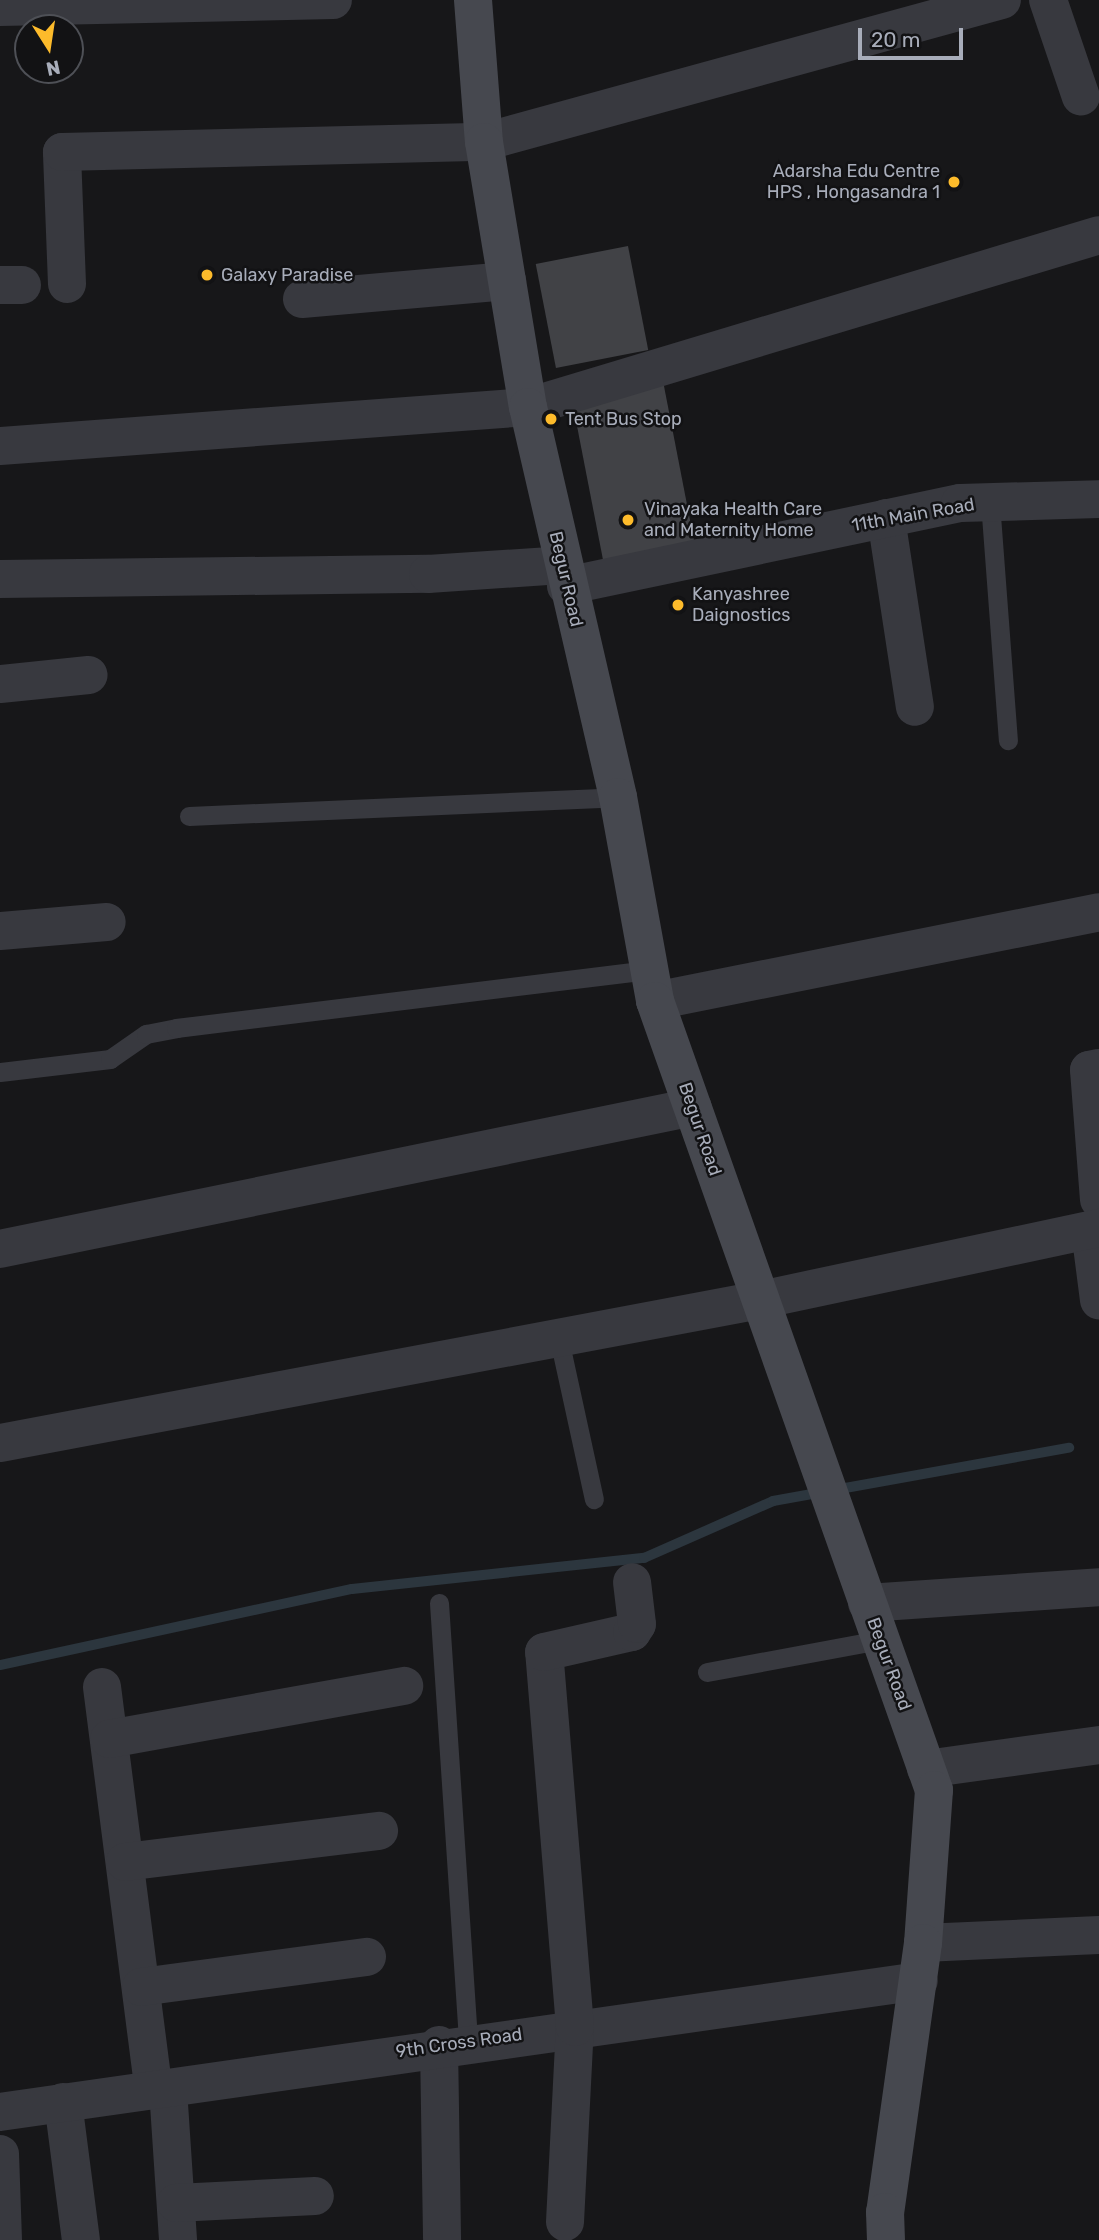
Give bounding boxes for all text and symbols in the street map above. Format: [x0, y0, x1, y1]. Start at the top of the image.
north arrow [14, 14, 84, 84]
scale bar [861, 14, 966, 58]
text: 20 m [871, 27, 920, 52]
text: N [44, 55, 62, 81]
place label: Adarsha Edu Centre HPS , Hongasandra 1 [767, 161, 940, 204]
marker: Adarsha Edu Centre HPS , Hongasandra 1 [946, 174, 962, 190]
place label: Galaxy Paradise [221, 264, 354, 286]
marker: Galaxy Paradise [199, 267, 215, 283]
place label: Tent Bus Stop [565, 408, 682, 430]
marker: Tent Bus Stop [543, 411, 559, 427]
street label: 11th Main Road [850, 494, 976, 536]
place label: Vinayaka Health Care and Maternity Home [644, 499, 822, 542]
marker: Vinayaka Health Care and Maternity Home [618, 510, 638, 530]
street label: Begur Road [545, 529, 587, 629]
place label: Kanyashree Daignostics [692, 584, 790, 626]
marker: Kanyashree Daignostics [670, 597, 686, 613]
street label: Begur Road [674, 1079, 726, 1179]
street label: Begur Road [862, 1614, 916, 1714]
street label: 9th Cross Road [394, 2023, 524, 2063]

